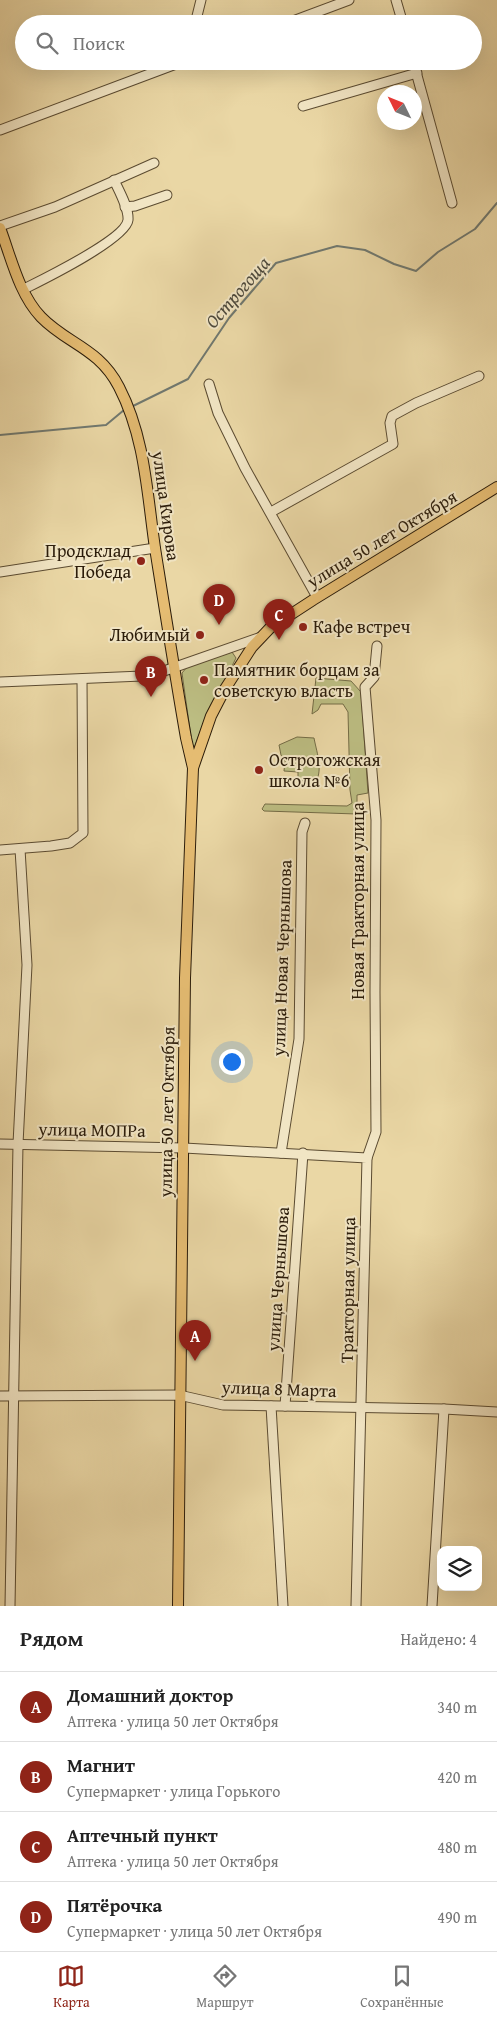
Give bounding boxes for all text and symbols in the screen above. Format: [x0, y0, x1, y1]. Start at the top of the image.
search box [15, 15, 482, 70]
icon: search [33, 29, 61, 57]
text: Поиск [73, 29, 125, 57]
north arrow [377, 85, 422, 130]
water label: Острогоща [198, 250, 276, 334]
street label: улица Кирова [145, 448, 188, 563]
street label: улица 50 лет Октября [301, 483, 462, 595]
place label: Продсклад Победа [45, 537, 131, 585]
marker: Продсклад Победа [135, 555, 147, 567]
pin: D [203, 584, 235, 625]
pin: C [263, 599, 295, 640]
place label: Кафе встреч [313, 613, 411, 640]
place label: Любимый [109, 621, 190, 648]
marker: Кафе встреч [297, 621, 309, 633]
marker: Любимый [194, 629, 206, 641]
pin: B [135, 656, 167, 697]
place label: Памятник борцам за советскую власть [214, 656, 380, 704]
marker: Памятник борцам за советскую власть [198, 674, 210, 686]
place label: Острогожская школа №6 [269, 746, 381, 794]
marker: Острогожская школа №6 [253, 764, 265, 776]
street label: Новая Тракторная улица [344, 802, 371, 1000]
street label: улица Новая Чернышова [265, 859, 298, 1058]
street label: улица 50 лет Октября [151, 1026, 181, 1199]
your location [219, 1049, 245, 1075]
street label: улица МОПРа [37, 1115, 146, 1144]
street label: улица Чернышова [259, 1205, 296, 1353]
street label: Тракторная улица [333, 1216, 362, 1363]
pin: A [179, 1320, 211, 1361]
street label: улица 8 Марта [220, 1373, 337, 1404]
map controls [437, 1546, 482, 1591]
button: layers [437, 1546, 482, 1591]
text: Рядом [20, 1623, 83, 1654]
text: Найдено: 4 [400, 1627, 477, 1651]
text: Домашний доктор [67, 1681, 233, 1709]
text: A [31, 1695, 41, 1719]
text: 340 m [437, 1695, 477, 1719]
text: Аптека · улица 50 лет Октября [67, 1709, 279, 1733]
text: Магнит [67, 1751, 135, 1779]
text: B [31, 1765, 41, 1789]
text: 420 m [437, 1765, 477, 1789]
text: Супермаркет · улица Горького [67, 1779, 280, 1803]
text: Аптечный пункт [67, 1821, 218, 1849]
text: C [31, 1835, 41, 1859]
text: 480 m [437, 1835, 477, 1859]
text: Аптека · улица 50 лет Октября [67, 1849, 279, 1873]
text: Пятёрочка [67, 1891, 162, 1919]
text: D [31, 1905, 41, 1929]
text: 490 m [437, 1905, 477, 1929]
text: Супермаркет · улица 50 лет Октября [67, 1919, 322, 1943]
tab: Карта [53, 1962, 90, 2012]
tab: Маршрут [196, 1962, 254, 2012]
tab: Сохранённые [360, 1962, 444, 2012]

